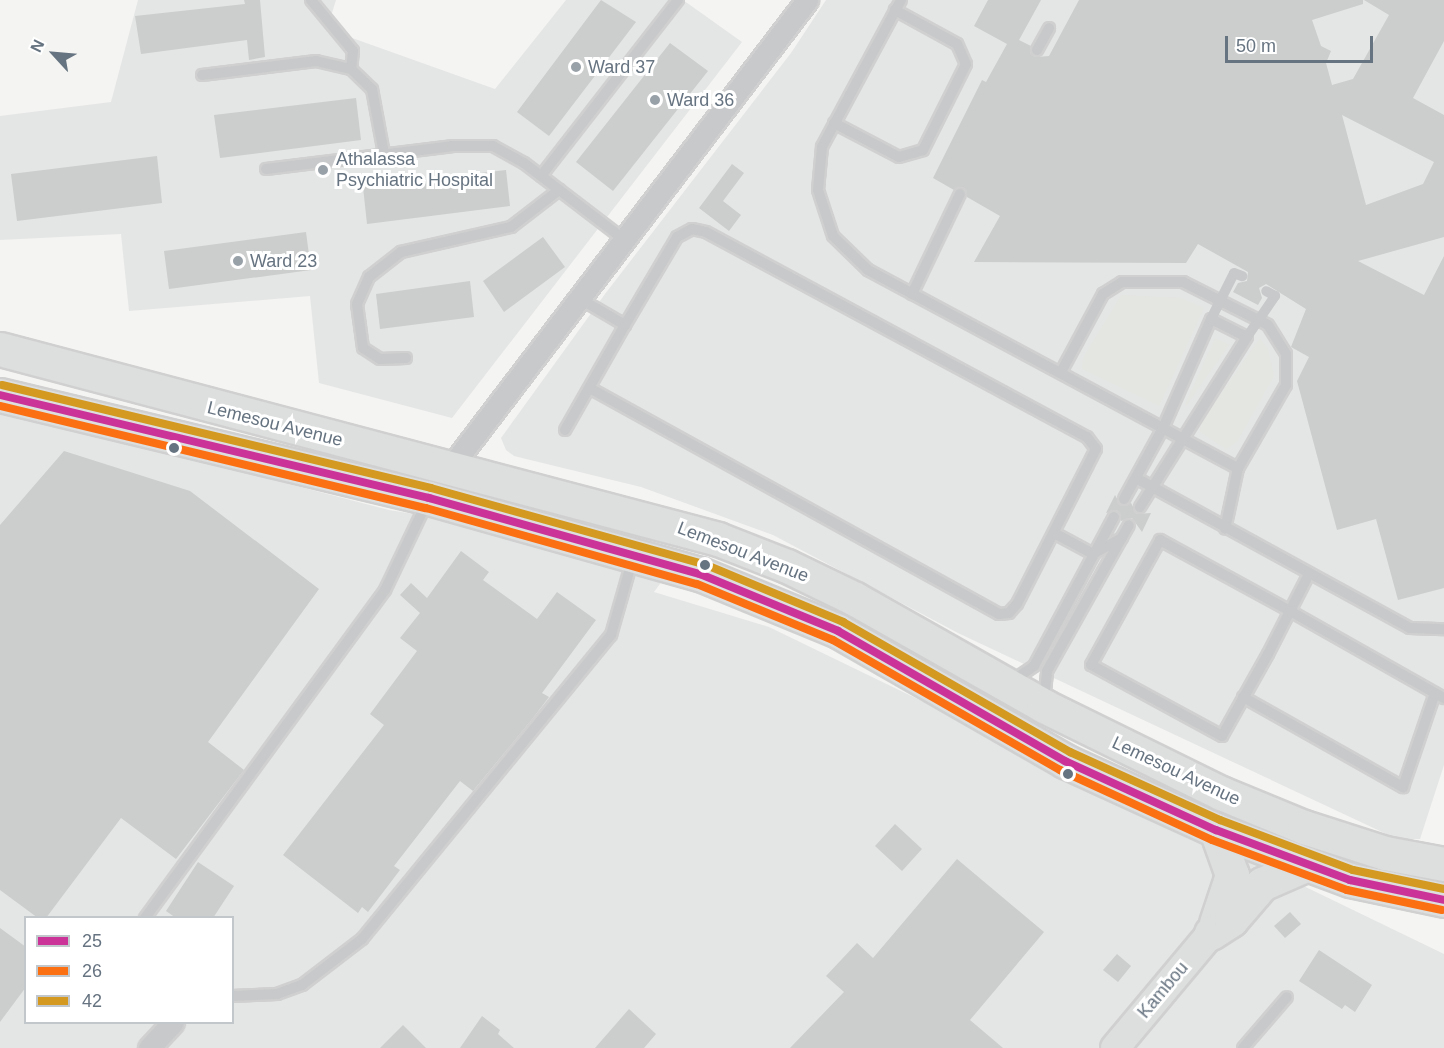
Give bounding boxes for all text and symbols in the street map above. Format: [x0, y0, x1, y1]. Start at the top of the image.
north arrow [24, 24, 84, 84]
scale bar [1228, 24, 1376, 62]
text: 50 m [1236, 36, 1276, 56]
text: N [27, 37, 48, 55]
place label: Ward 37 [588, 56, 655, 78]
marker: Ward 37 [569, 60, 583, 74]
place label: Ward 36 [667, 89, 734, 111]
marker: Ward 36 [648, 93, 662, 107]
place label: Athalassa Psychiatric Hospital [336, 149, 493, 192]
marker: Athalassa Psychiatric Hospital [314, 161, 332, 179]
place label: Ward 23 [250, 250, 317, 272]
marker: Ward 23 [231, 254, 245, 268]
street label: Lemesou Avenue [205, 397, 345, 451]
unlabelled marker [168, 442, 180, 454]
street label: Lemesou Avenue [674, 517, 812, 587]
unlabelled marker [699, 559, 711, 571]
street label: Lemesou Avenue [1108, 732, 1244, 810]
unlabelled marker [1062, 768, 1074, 780]
legend [24, 916, 234, 1024]
text: 25 [82, 931, 102, 951]
street label: Kambou [1133, 957, 1193, 1023]
text: 26 [82, 961, 102, 981]
text: 42 [82, 991, 102, 1011]

